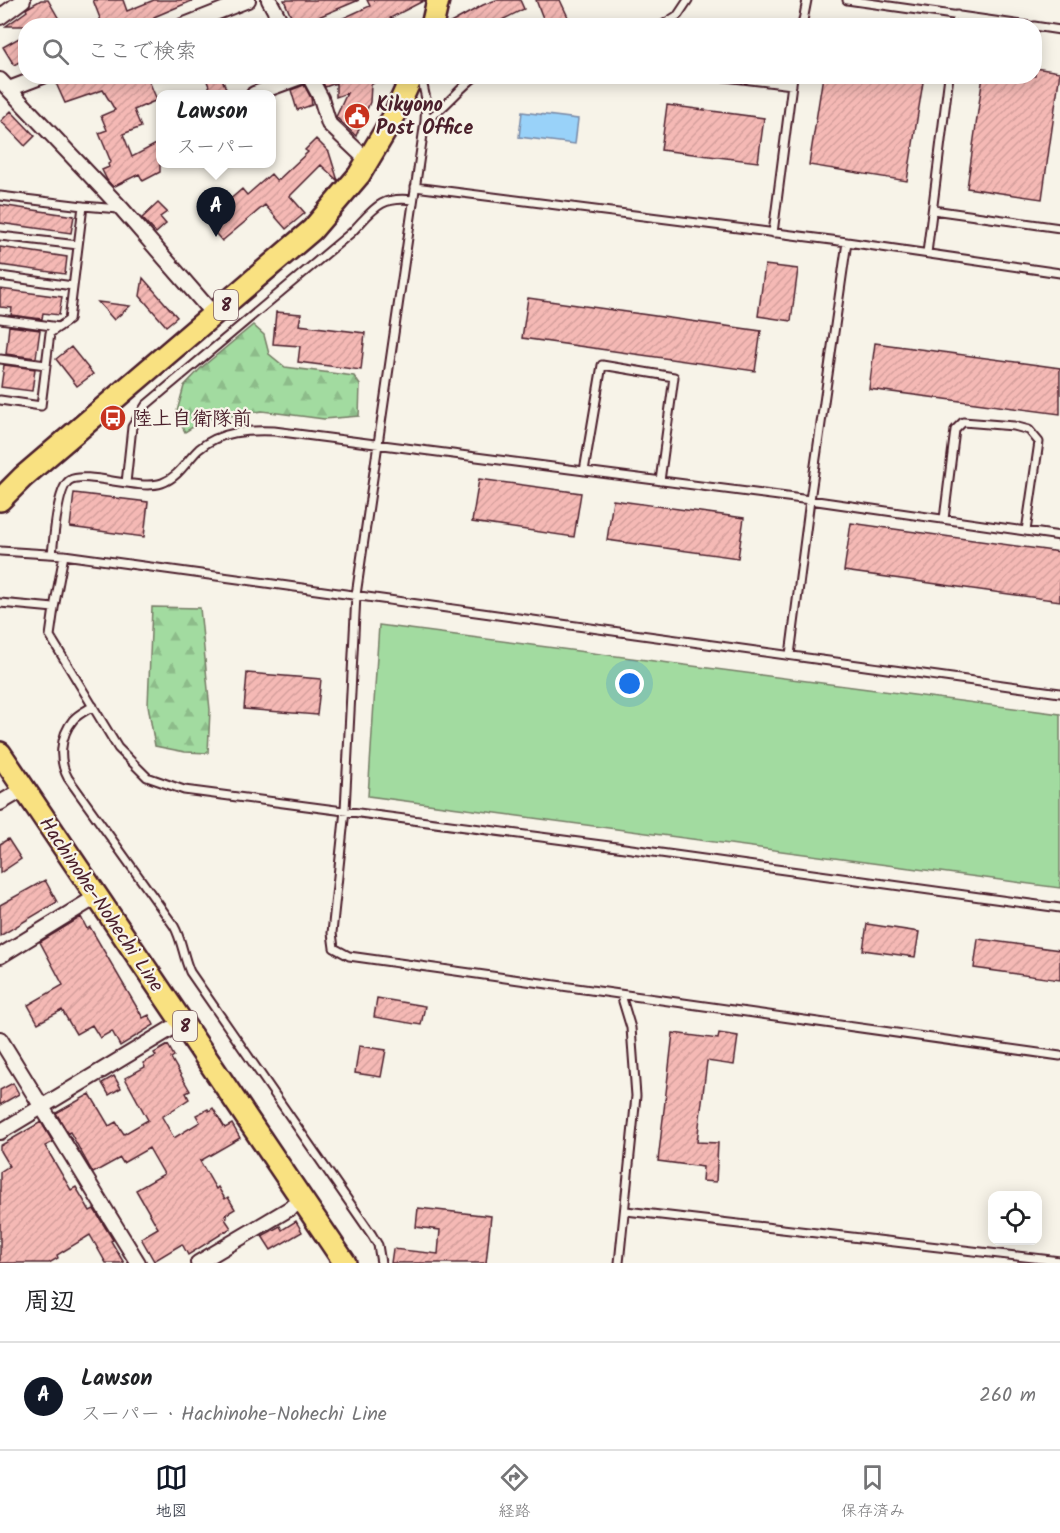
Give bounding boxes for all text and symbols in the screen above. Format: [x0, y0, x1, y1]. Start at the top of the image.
search box [18, 18, 1042, 84]
icon: search [39, 35, 72, 68]
text: ここで検索 [87, 35, 197, 70]
popup [156, 90, 276, 168]
place label: Kikyono Post Office [376, 90, 473, 145]
text: Lawson [176, 95, 248, 130]
public building icon: Kikyono Post Office [342, 101, 372, 131]
text: スーパー [176, 132, 256, 164]
pin: A [196, 188, 236, 237]
road number: 8 [214, 290, 238, 320]
bus stop icon: 陸上自衛隊前 [98, 403, 128, 433]
place label: 陸上自衛隊前 [132, 404, 252, 436]
your location [615, 669, 644, 698]
street label: Hachinohe-Nohechi Line [30, 811, 171, 999]
road number: 8 [173, 1011, 197, 1041]
map controls [988, 1191, 1042, 1245]
button: locate [988, 1191, 1042, 1245]
text: 周辺 [24, 1282, 76, 1324]
text: Lawson [81, 1362, 152, 1397]
text: A [37, 1380, 50, 1412]
text: 260 m [979, 1380, 1036, 1412]
text: スーパー · Hachinohe-Nohechi Line [81, 1399, 387, 1431]
tab: 地図 [155, 1461, 188, 1524]
tab: 経路 [498, 1461, 531, 1524]
tab: 保存済み [841, 1461, 905, 1524]

